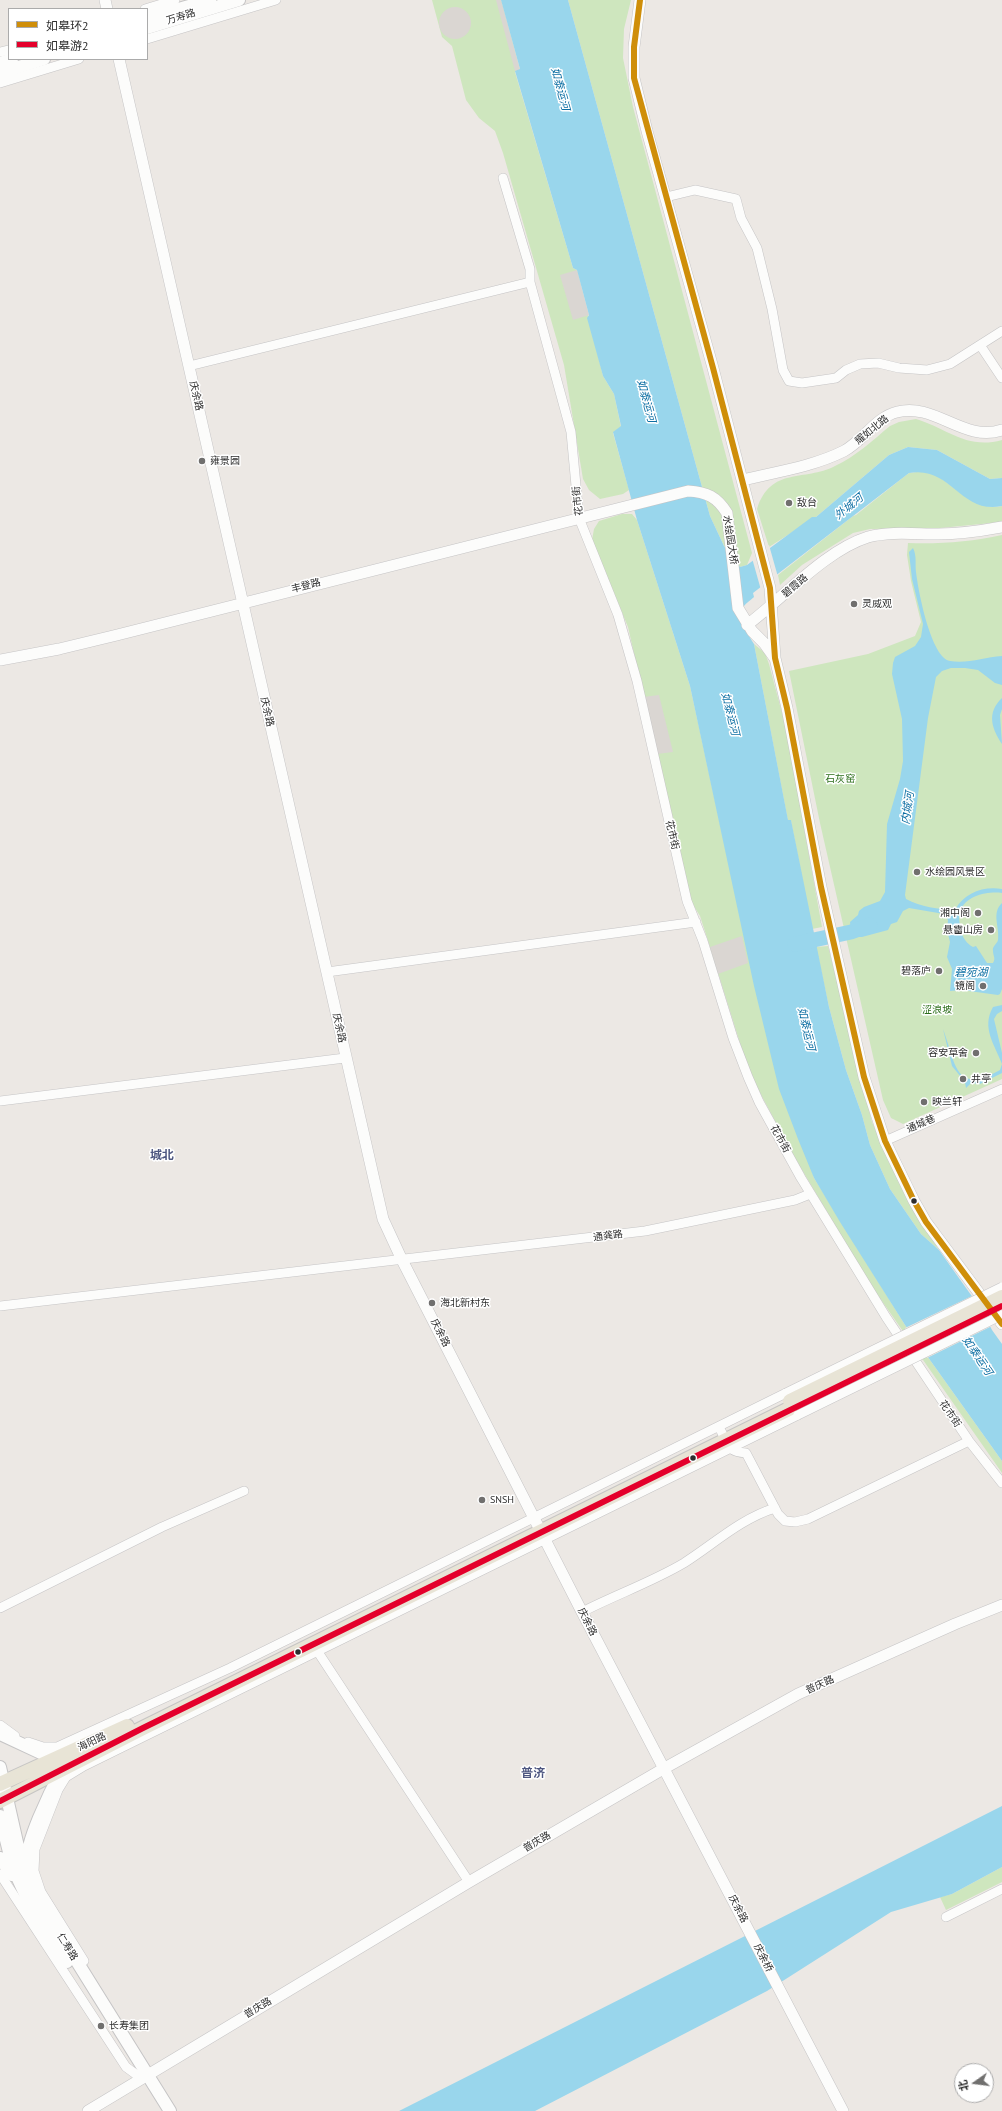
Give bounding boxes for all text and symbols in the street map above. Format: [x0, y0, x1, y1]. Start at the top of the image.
street label: 万寿路 [165, 7, 197, 27]
legend [8, 8, 148, 60]
text: 如皋环2 [46, 18, 89, 33]
text: 如皋游2 [46, 38, 89, 53]
water label: 如泰运河 [548, 66, 572, 112]
water label: 如泰运河 [634, 378, 658, 424]
street label: 庆余路 [187, 380, 205, 412]
street label: 耀如北路 [853, 413, 891, 447]
place label: 雍景园 [210, 455, 240, 467]
marker: 雍景园 [197, 456, 207, 466]
street label: 花市街 [570, 485, 586, 517]
water label: 外城河 [832, 491, 866, 523]
place label: 敌台 [797, 497, 817, 509]
marker: 敌台 [784, 498, 794, 508]
street label: 水绘园大桥 [720, 514, 740, 566]
street label: 碧霞路 [780, 572, 810, 600]
street label: 丰登路 [290, 577, 322, 595]
place label: 灵威观 [862, 598, 892, 610]
marker: 灵威观 [849, 599, 859, 609]
water label: 如泰运河 [718, 691, 742, 737]
street label: 庆余路 [258, 696, 276, 728]
park label: 石灰窑 [825, 773, 855, 785]
water label: 内城河 [899, 791, 917, 825]
street label: 花市街 [663, 819, 681, 851]
place label: 水绘园风景区 [925, 866, 985, 878]
marker: 水绘园风景区 [912, 867, 922, 877]
place label: 湘中阁 [940, 907, 970, 919]
marker: 湘中阁 [973, 908, 983, 918]
place label: 悬霤山房 [943, 924, 983, 936]
marker: 悬霤山房 [986, 925, 996, 935]
place label: 碧落庐 [901, 965, 931, 977]
marker: 碧落庐 [934, 966, 944, 976]
water label: 碧宛湖 [955, 966, 987, 980]
place label: 镜阁 [955, 980, 975, 992]
marker: 镜阁 [978, 981, 988, 991]
park label: 涩浪坡 [922, 1004, 952, 1016]
water label: 如泰运河 [795, 1006, 817, 1052]
street label: 庆余路 [330, 1012, 348, 1044]
place label: 容安草舍 [928, 1047, 968, 1059]
marker: 容安草舍 [971, 1048, 981, 1058]
place label: 井亭 [971, 1073, 991, 1085]
marker: 井亭 [958, 1074, 968, 1084]
place label: 映兰轩 [932, 1096, 962, 1108]
marker: 映兰轩 [919, 1097, 929, 1107]
street label: 通城巷 [905, 1113, 937, 1135]
street label: 花市街 [767, 1123, 793, 1155]
district label: 城北 [150, 1149, 174, 1163]
unlabelled marker [909, 1196, 919, 1206]
street label: 通龚路 [592, 1228, 624, 1244]
place label: 海北新村东 [440, 1297, 490, 1309]
marker: 海北新村东 [427, 1298, 437, 1308]
street label: 庆余路 [428, 1317, 452, 1349]
water label: 如泰运河 [959, 1334, 995, 1378]
street label: 花市街 [936, 1398, 964, 1430]
unlabelled marker [688, 1453, 698, 1463]
place label: SNSH [490, 1494, 514, 1506]
marker: SNSH [477, 1495, 487, 1505]
street label: 庆余路 [575, 1606, 599, 1638]
unlabelled marker [293, 1647, 303, 1657]
street label: 普庆路 [804, 1673, 836, 1697]
street label: 海阳路 [76, 1730, 108, 1754]
district label: 普济 [521, 1767, 545, 1781]
street label: 普庆路 [521, 1829, 553, 1855]
street label: 庆余路 [726, 1893, 750, 1925]
street label: 仁寿路 [54, 1931, 80, 1963]
street label: 庆余桥 [751, 1942, 775, 1974]
street label: 普庆路 [242, 1995, 274, 2021]
place label: 长寿集团 [109, 2020, 149, 2032]
marker: 长寿集团 [96, 2021, 106, 2031]
north arrow [954, 2063, 994, 2103]
text: 北 [955, 2079, 971, 2093]

